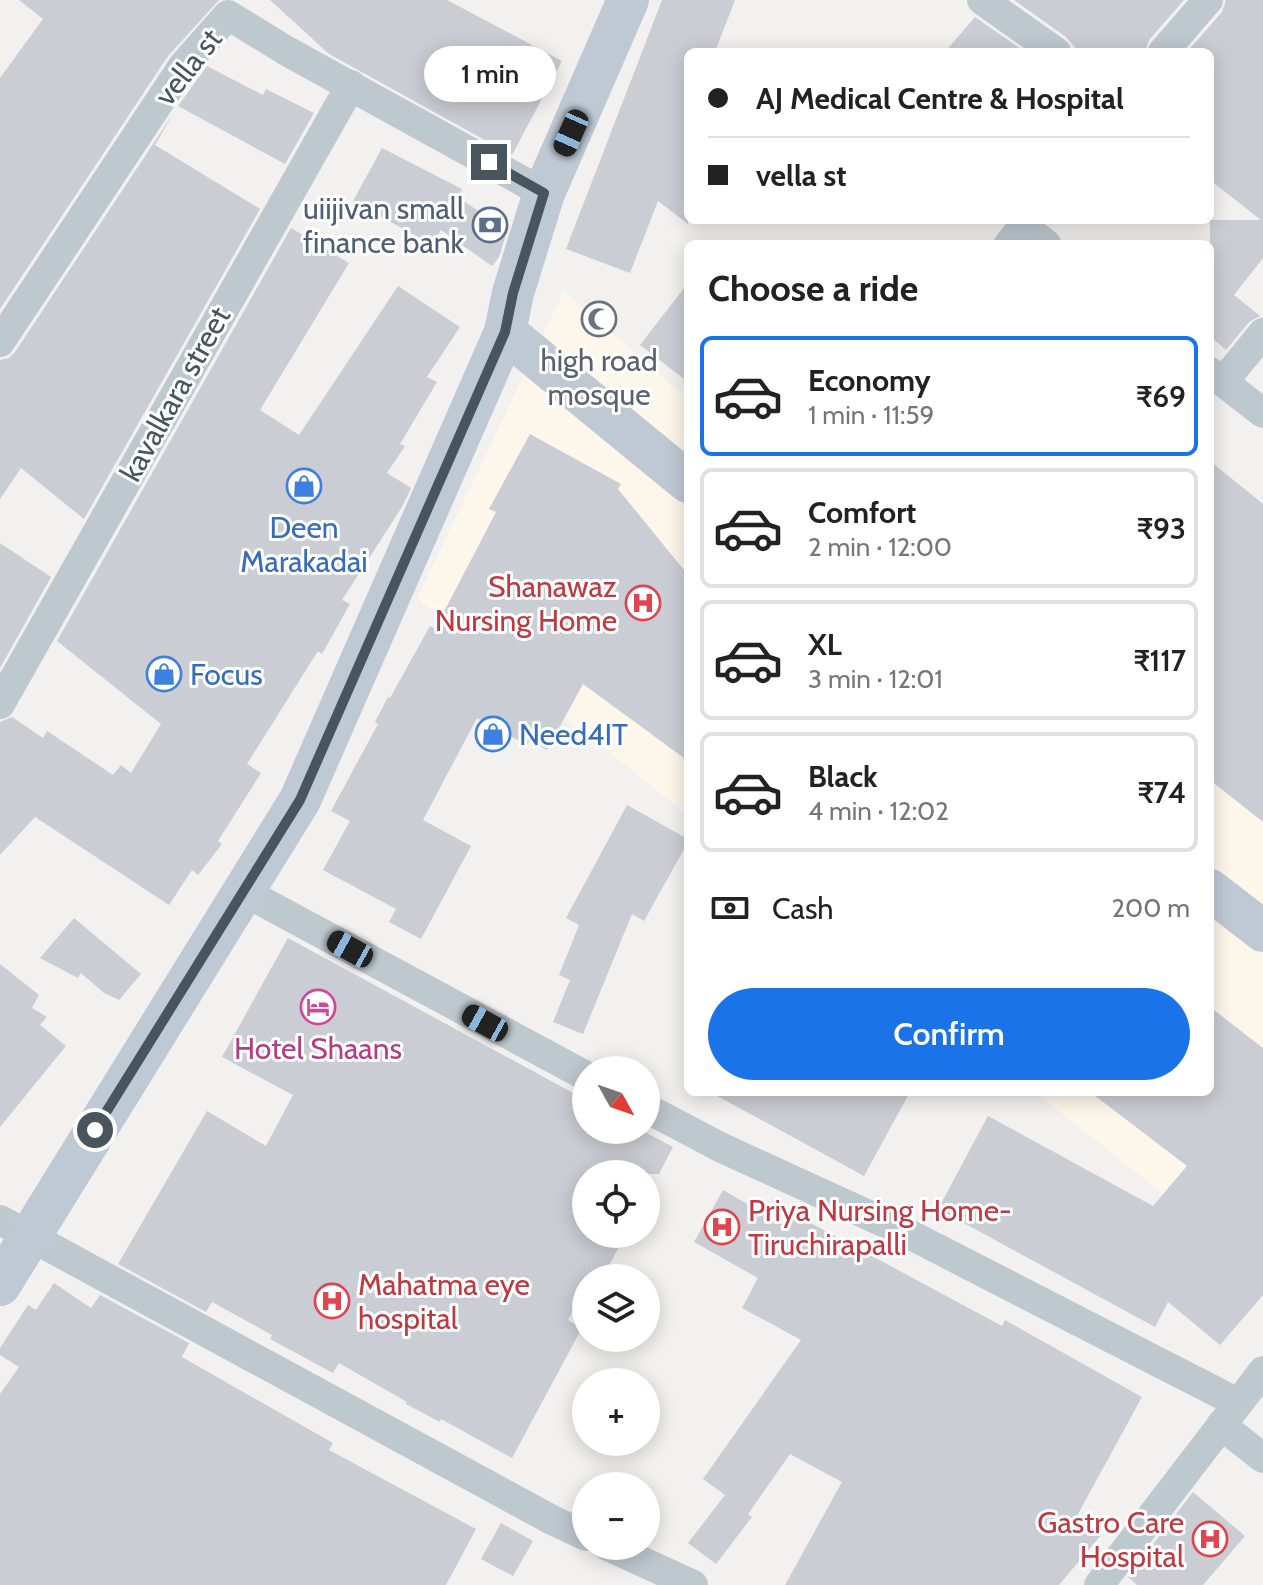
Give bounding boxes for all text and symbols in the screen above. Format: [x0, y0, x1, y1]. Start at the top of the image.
street label: vella st [146, 21, 230, 113]
callout: 1 min [423, 46, 555, 102]
text: 1 min [461, 58, 519, 90]
text: AJ Medical Centre & Hospital [756, 80, 1124, 117]
car [550, 106, 592, 160]
route end [471, 144, 507, 180]
text: vella st [756, 157, 847, 194]
place label: uiijivan small finance bank [303, 190, 465, 261]
bank icon: uiijivan small finance bank [471, 206, 509, 244]
text: Choose a ride [708, 266, 918, 310]
street label: kavalkara street [112, 300, 238, 488]
mosque icon: high road mosque [580, 300, 618, 338]
place label: high road mosque [540, 342, 658, 413]
icon: car [712, 360, 784, 432]
text: Economy [808, 362, 931, 399]
text: ₹69 [1136, 378, 1186, 415]
text: 1 min · 11:59 [808, 399, 934, 431]
shop icon: Deen Marakadai [285, 467, 323, 505]
icon: car [712, 492, 784, 564]
text: Comfort [808, 494, 916, 531]
place label: Deen Marakadai [240, 509, 368, 580]
text: ₹93 [1137, 510, 1186, 547]
text: 2 min · 12:00 [808, 531, 952, 563]
place label: Shanawaz Nursing Home [435, 568, 617, 639]
hospital icon: Shanawaz Nursing Home [624, 584, 662, 622]
icon: car [712, 624, 784, 696]
text: XL [808, 626, 842, 663]
text: ₹117 [1133, 642, 1186, 679]
shop icon: Focus [145, 655, 183, 693]
place label: Focus [190, 656, 263, 693]
text: 3 min · 12:01 [808, 663, 943, 695]
shop icon: Need4IT [474, 715, 512, 753]
place label: Need4IT [519, 716, 628, 753]
icon: car [712, 756, 784, 828]
text: Black [808, 758, 878, 795]
text: ₹74 [1137, 774, 1186, 811]
text: 4 min · 12:02 [808, 795, 949, 827]
icon: cash [708, 886, 752, 930]
text: Cash [772, 890, 834, 927]
text: 200 m [1111, 892, 1190, 924]
car [323, 927, 377, 971]
hotel icon: Hotel Shaans [299, 988, 337, 1026]
button: Confirm [708, 988, 1190, 1080]
car [458, 1001, 512, 1045]
place label: Hotel Shaans [234, 1030, 402, 1067]
north arrow [572, 1056, 660, 1144]
map controls [572, 1056, 660, 1560]
route start [77, 1112, 113, 1148]
button: locate [572, 1160, 660, 1248]
place label: Priya Nursing Home- Tiruchirapalli [748, 1192, 1012, 1263]
hospital icon: Priya Nursing Home- Tiruchirapalli [703, 1208, 741, 1246]
button: layers [572, 1264, 660, 1352]
place label: Mahatma eye hospital [358, 1266, 530, 1337]
hospital icon: Mahatma eye hospital [313, 1282, 351, 1320]
button: + [572, 1368, 660, 1456]
button: − [572, 1472, 660, 1560]
place label: Gastro Care Hospital [1037, 1504, 1184, 1575]
hospital icon: Gastro Care Hospital [1191, 1520, 1229, 1558]

